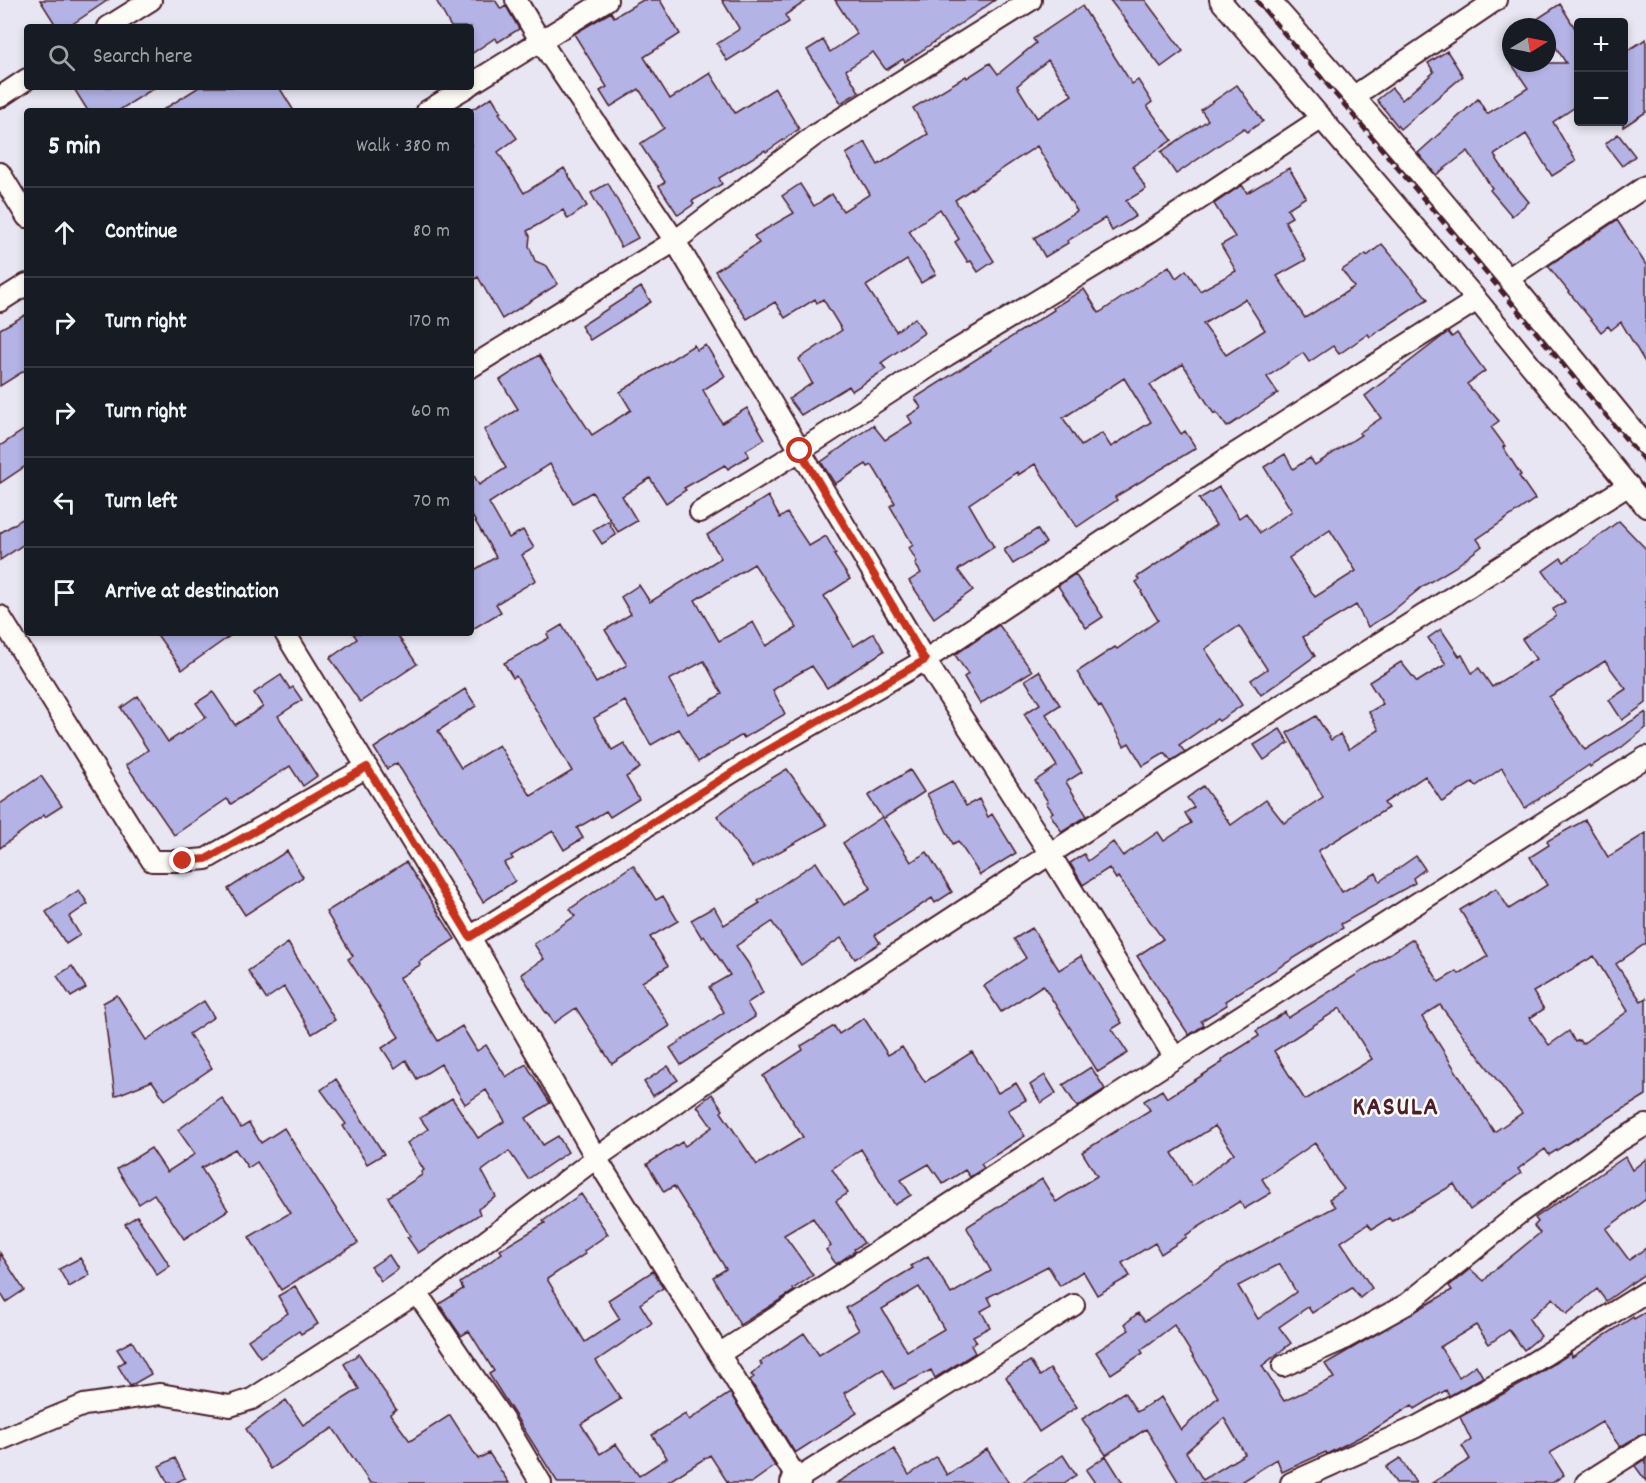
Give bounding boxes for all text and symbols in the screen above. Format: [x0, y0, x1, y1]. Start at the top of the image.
north arrow [1502, 18, 1556, 72]
map controls [1574, 18, 1628, 126]
button: + [1574, 18, 1628, 72]
search box [24, 24, 474, 90]
icon: search [45, 41, 78, 74]
text: Search here [93, 42, 192, 73]
button: − [1574, 72, 1628, 126]
text: 5 min [48, 129, 101, 166]
text: Walk · 380 m [356, 133, 450, 161]
icon: ahead [48, 216, 81, 249]
text: Continue [105, 217, 177, 248]
text: 80 m [413, 218, 450, 246]
icon: right [48, 306, 81, 339]
text: Turn right [105, 307, 187, 338]
text: 170 m [409, 308, 450, 336]
icon: right [48, 396, 81, 429]
text: Turn right [105, 397, 187, 428]
text: 60 m [411, 398, 450, 426]
route start [786, 437, 812, 463]
icon: left [48, 486, 81, 519]
text: Turn left [105, 487, 177, 518]
text: 70 m [413, 488, 450, 516]
icon: arrive [48, 576, 81, 609]
text: Arrive at destination [105, 577, 279, 608]
route end [169, 847, 195, 873]
district label: KASULA [1353, 1089, 1439, 1128]

